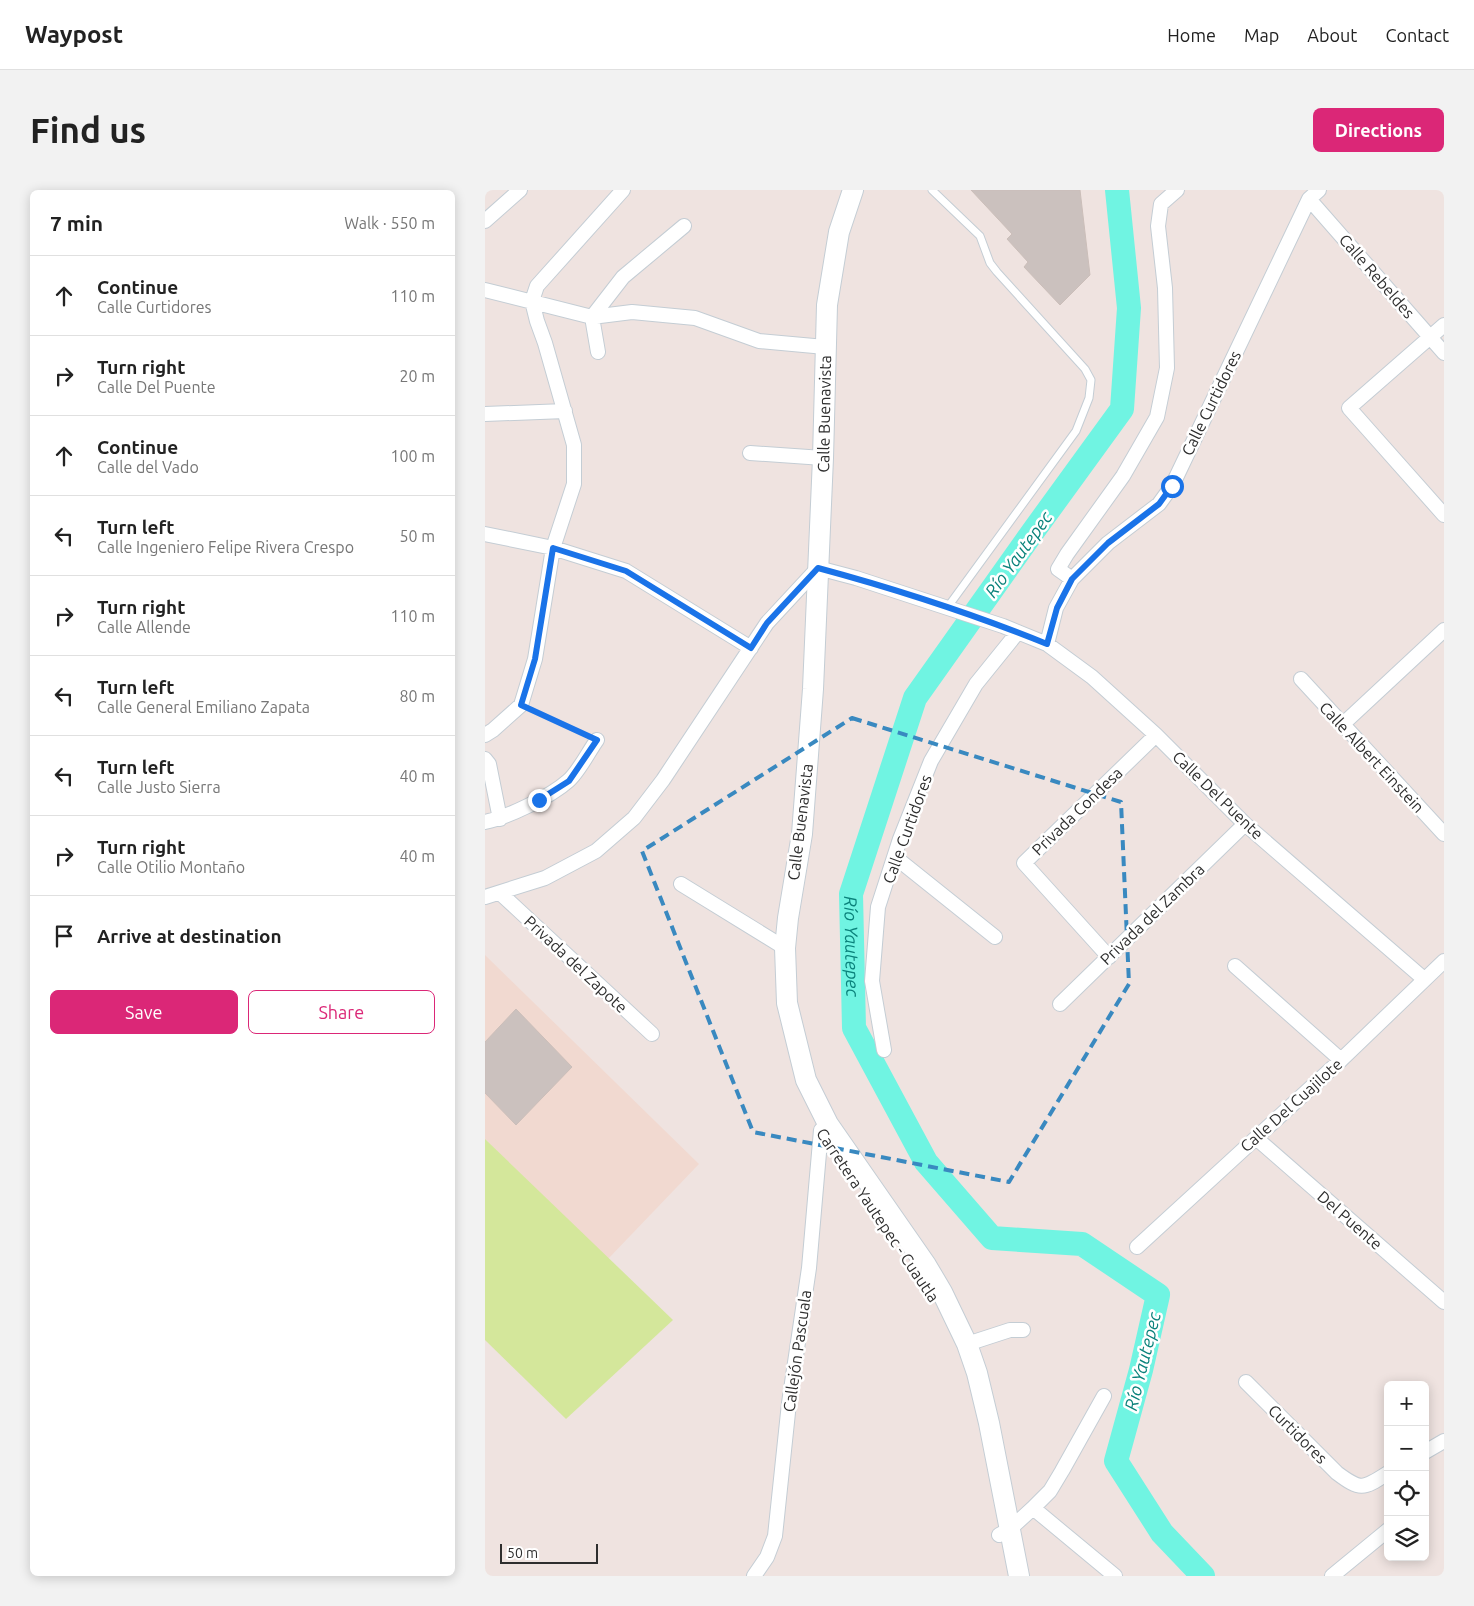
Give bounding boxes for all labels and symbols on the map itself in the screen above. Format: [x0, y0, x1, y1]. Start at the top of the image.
street label: Calle Rebeldes [1336, 230, 1418, 322]
street label: Calle Curtidores [1178, 348, 1244, 458]
street label: Calle Buenavista [814, 355, 834, 473]
route start [1161, 475, 1184, 498]
water label: Río Yautepec [980, 507, 1056, 601]
street label: Calle Albert Einstein [1316, 698, 1428, 816]
street label: Calle Del Puente [1169, 747, 1267, 843]
street label: Calle Buenavista [784, 763, 816, 881]
street label: Privada Condesa [1028, 763, 1126, 859]
street label: Calle Curtidores [879, 772, 935, 886]
route end [528, 789, 551, 812]
street label: Privada del Zambra [1096, 860, 1208, 968]
water label: Río Yautepec [841, 896, 863, 998]
street label: Privada del Zapote [521, 912, 631, 1016]
street label: Calle Del Cuajilote [1237, 1055, 1345, 1155]
street label: Carretera Yautepec - Cuautla [813, 1125, 943, 1305]
street label: Del Puente [1314, 1187, 1386, 1253]
street label: Callejón Pascuala [780, 1289, 814, 1413]
water label: Río Yautepec [1120, 1309, 1164, 1412]
street label: Curtidores [1265, 1401, 1331, 1467]
scale bar [500, 1541, 597, 1564]

